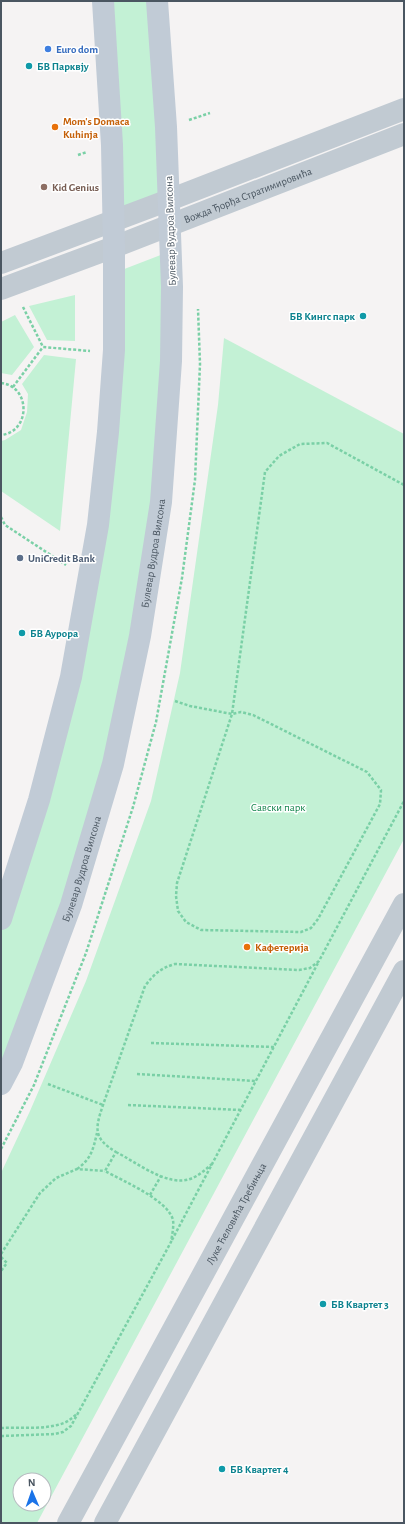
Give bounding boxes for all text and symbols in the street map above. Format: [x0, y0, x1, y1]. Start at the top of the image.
marker: Euro dom [43, 44, 53, 54]
place label: Euro dom [56, 44, 98, 55]
marker: БВ Парквју [24, 61, 34, 71]
place label: БВ Парквју [37, 61, 89, 72]
place label: Mom's Domaca Kuhinja [63, 116, 130, 140]
marker: Mom's Domaca Kuhinja [50, 122, 60, 132]
street label: Вожда Ђорђа Стратимировића [182, 165, 313, 225]
street label: Булевар Вудроа Вилсона [163, 176, 178, 286]
marker: Kid Genius [39, 182, 49, 192]
place label: Kid Genius [52, 182, 99, 193]
place label: БВ Кингс парк [289, 311, 356, 322]
marker: БВ Кингс парк [358, 311, 368, 321]
street label: Булевар Вудроа Вилсона [139, 498, 167, 609]
marker: UniCredit Bank [15, 553, 25, 563]
place label: UniCredit Bank [28, 553, 96, 564]
marker: БВ Аурора [17, 628, 27, 638]
place label: БВ Аурора [30, 628, 78, 639]
park label: Савски парк [251, 802, 305, 813]
street label: Булевар Вудроа Вилсона [60, 815, 103, 923]
marker: Кафетерија [242, 942, 252, 952]
place label: Кафетерија [255, 942, 309, 953]
street label: Луке Ћеловића Требињца [204, 1161, 268, 1266]
marker: БВ Квартет 3 [318, 1299, 328, 1309]
place label: БВ Квартет 3 [331, 1299, 389, 1310]
marker: БВ Квартет 4 [217, 1464, 227, 1474]
place label: БВ Квартет 4 [230, 1464, 289, 1475]
north arrow [12, 1472, 52, 1512]
text: N [28, 1477, 36, 1488]

